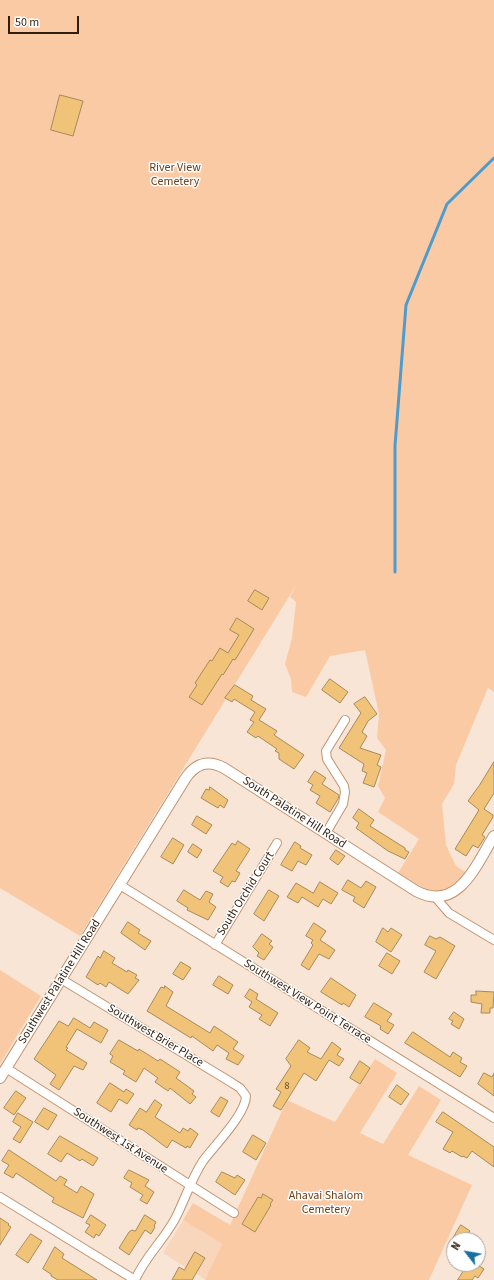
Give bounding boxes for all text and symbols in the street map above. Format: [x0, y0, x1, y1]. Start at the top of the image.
scale bar [10, 8, 81, 34]
text: 50 m [15, 14, 39, 31]
park label: River View Cemetery [149, 161, 201, 189]
street label: South Palatine Hill Road [239, 774, 349, 852]
street label: South Orchid Court [214, 849, 278, 939]
street label: Southwest Palatine Hill Road [16, 917, 104, 1047]
street label: Southwest View Point Terrace [241, 957, 373, 1047]
street label: Southwest Brier Place [104, 1002, 206, 1070]
house number: 8 [285, 1081, 289, 1093]
street label: Southwest 1st Avenue [70, 1105, 170, 1177]
park label: Ahavai Shalom Cemetery [289, 1189, 363, 1217]
north arrow [446, 1232, 486, 1272]
text: N [448, 1239, 464, 1253]

